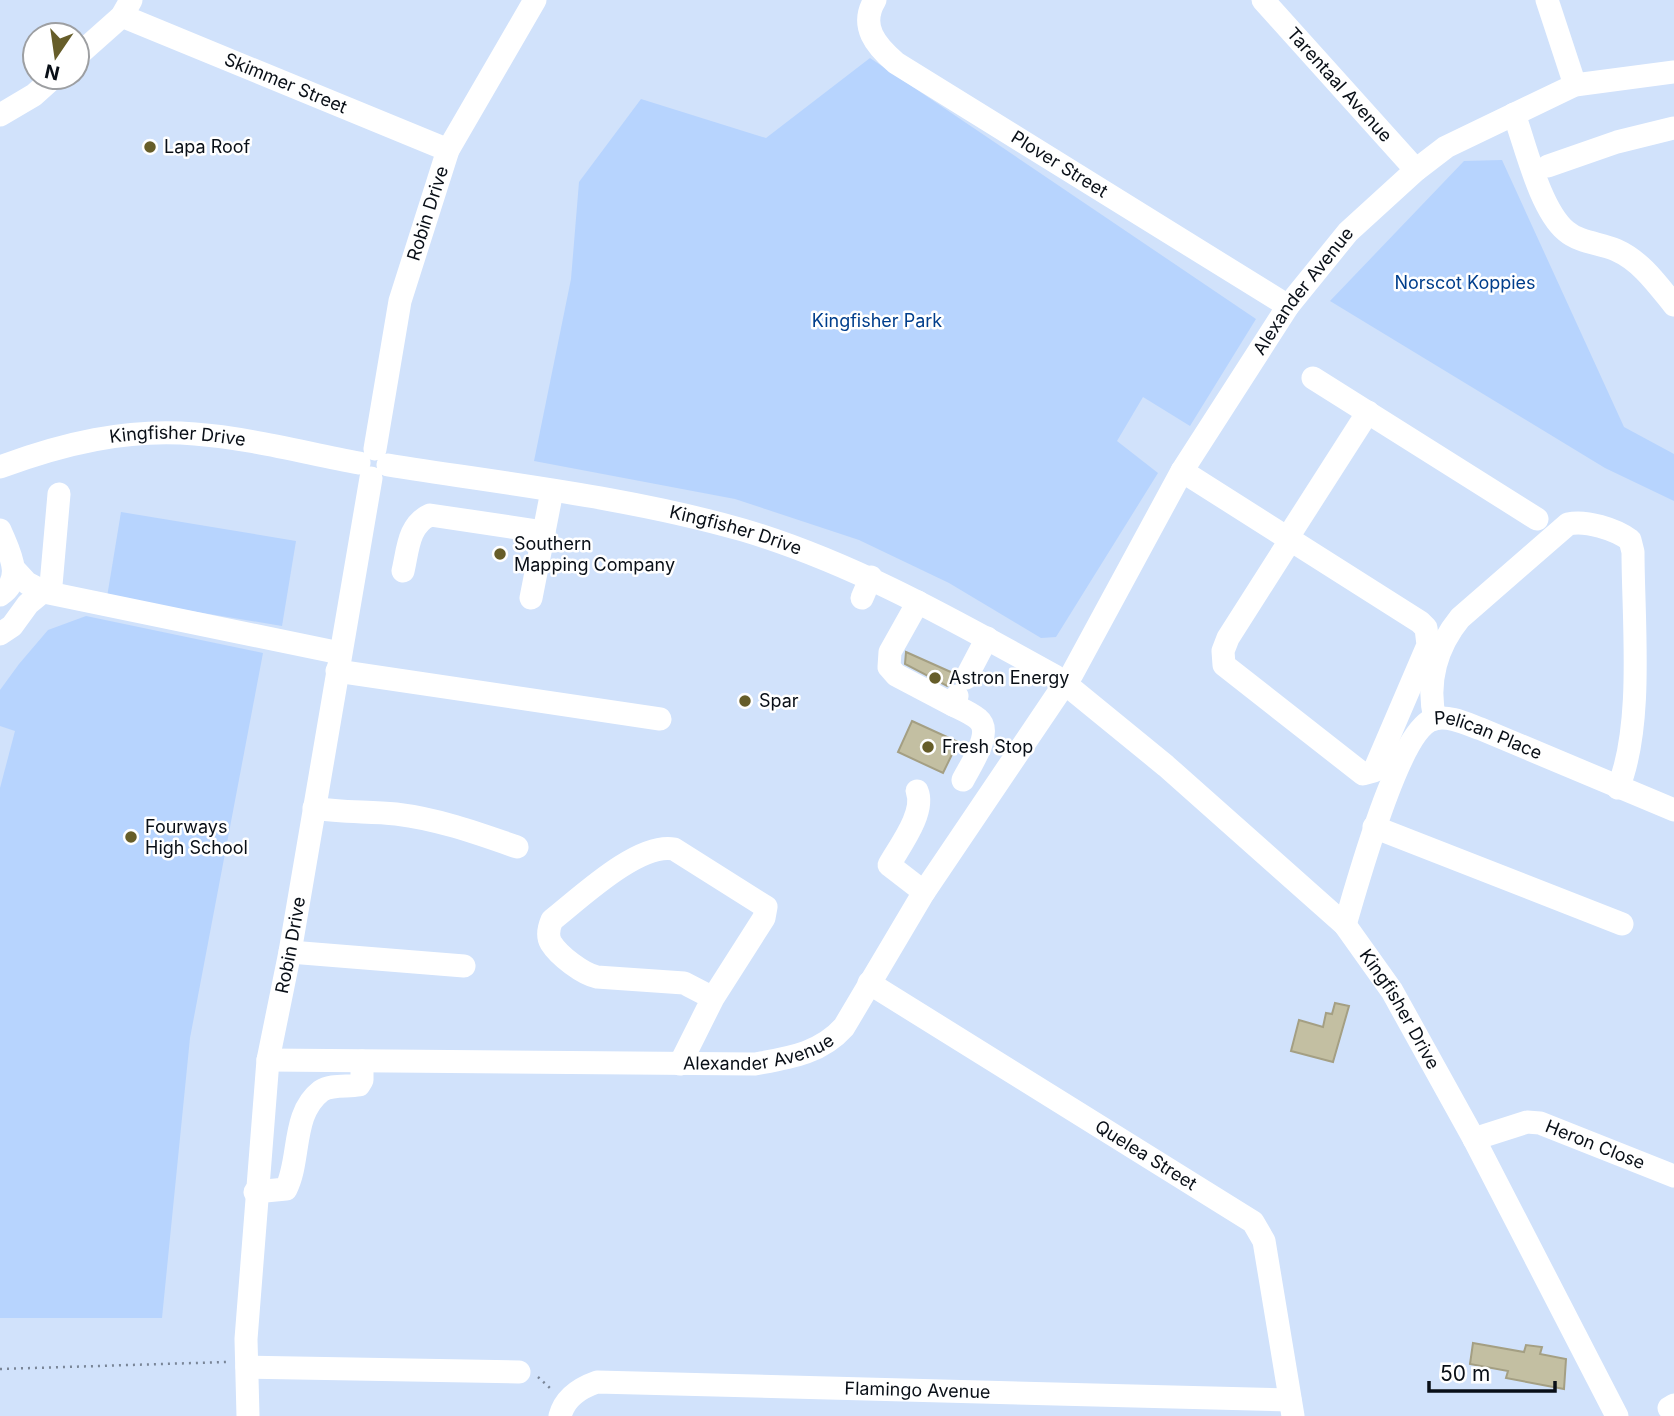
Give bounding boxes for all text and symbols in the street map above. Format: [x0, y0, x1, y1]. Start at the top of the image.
north arrow [21, 21, 91, 91]
street label: Tarentaal Avenue [1283, 23, 1397, 146]
street label: Skimmer Street [222, 48, 350, 117]
text: N [43, 59, 62, 85]
street label: Plover Street [1008, 126, 1112, 202]
place label: Lapa Roof [164, 136, 251, 157]
marker: Lapa Roof [142, 139, 158, 155]
street label: Robin Drive [403, 163, 452, 263]
street label: Alexander Avenue [1248, 223, 1358, 359]
park label: Norscot Koppies [1394, 272, 1536, 293]
park label: Kingfisher Park [812, 310, 942, 331]
street label: Kingfisher Drive [108, 422, 247, 450]
street label: Kingfisher Drive [668, 501, 805, 559]
place label: Southern Mapping Company [514, 533, 675, 575]
marker: Southern Mapping Company [492, 546, 508, 562]
place label: Astron Energy [949, 667, 1069, 688]
marker: Astron Energy [927, 670, 943, 686]
place label: Spar [759, 690, 799, 711]
marker: Spar [737, 693, 753, 709]
street label: Pelican Place [1434, 707, 1545, 763]
place label: Fresh Stop [942, 736, 1033, 757]
marker: Fresh Stop [920, 739, 936, 755]
place label: Fourways High School [145, 816, 248, 858]
marker: Fourways High School [123, 829, 139, 845]
street label: Robin Drive [271, 895, 309, 995]
street label: Kingfisher Drive [1356, 945, 1444, 1073]
street label: Alexander Avenue [683, 1029, 838, 1074]
street label: Quelea Street [1091, 1115, 1201, 1194]
street label: Heron Close [1543, 1115, 1648, 1173]
scale bar [1429, 1350, 1555, 1394]
text: 50 m [1440, 1361, 1490, 1386]
street label: Flamingo Avenue [844, 1377, 991, 1402]

